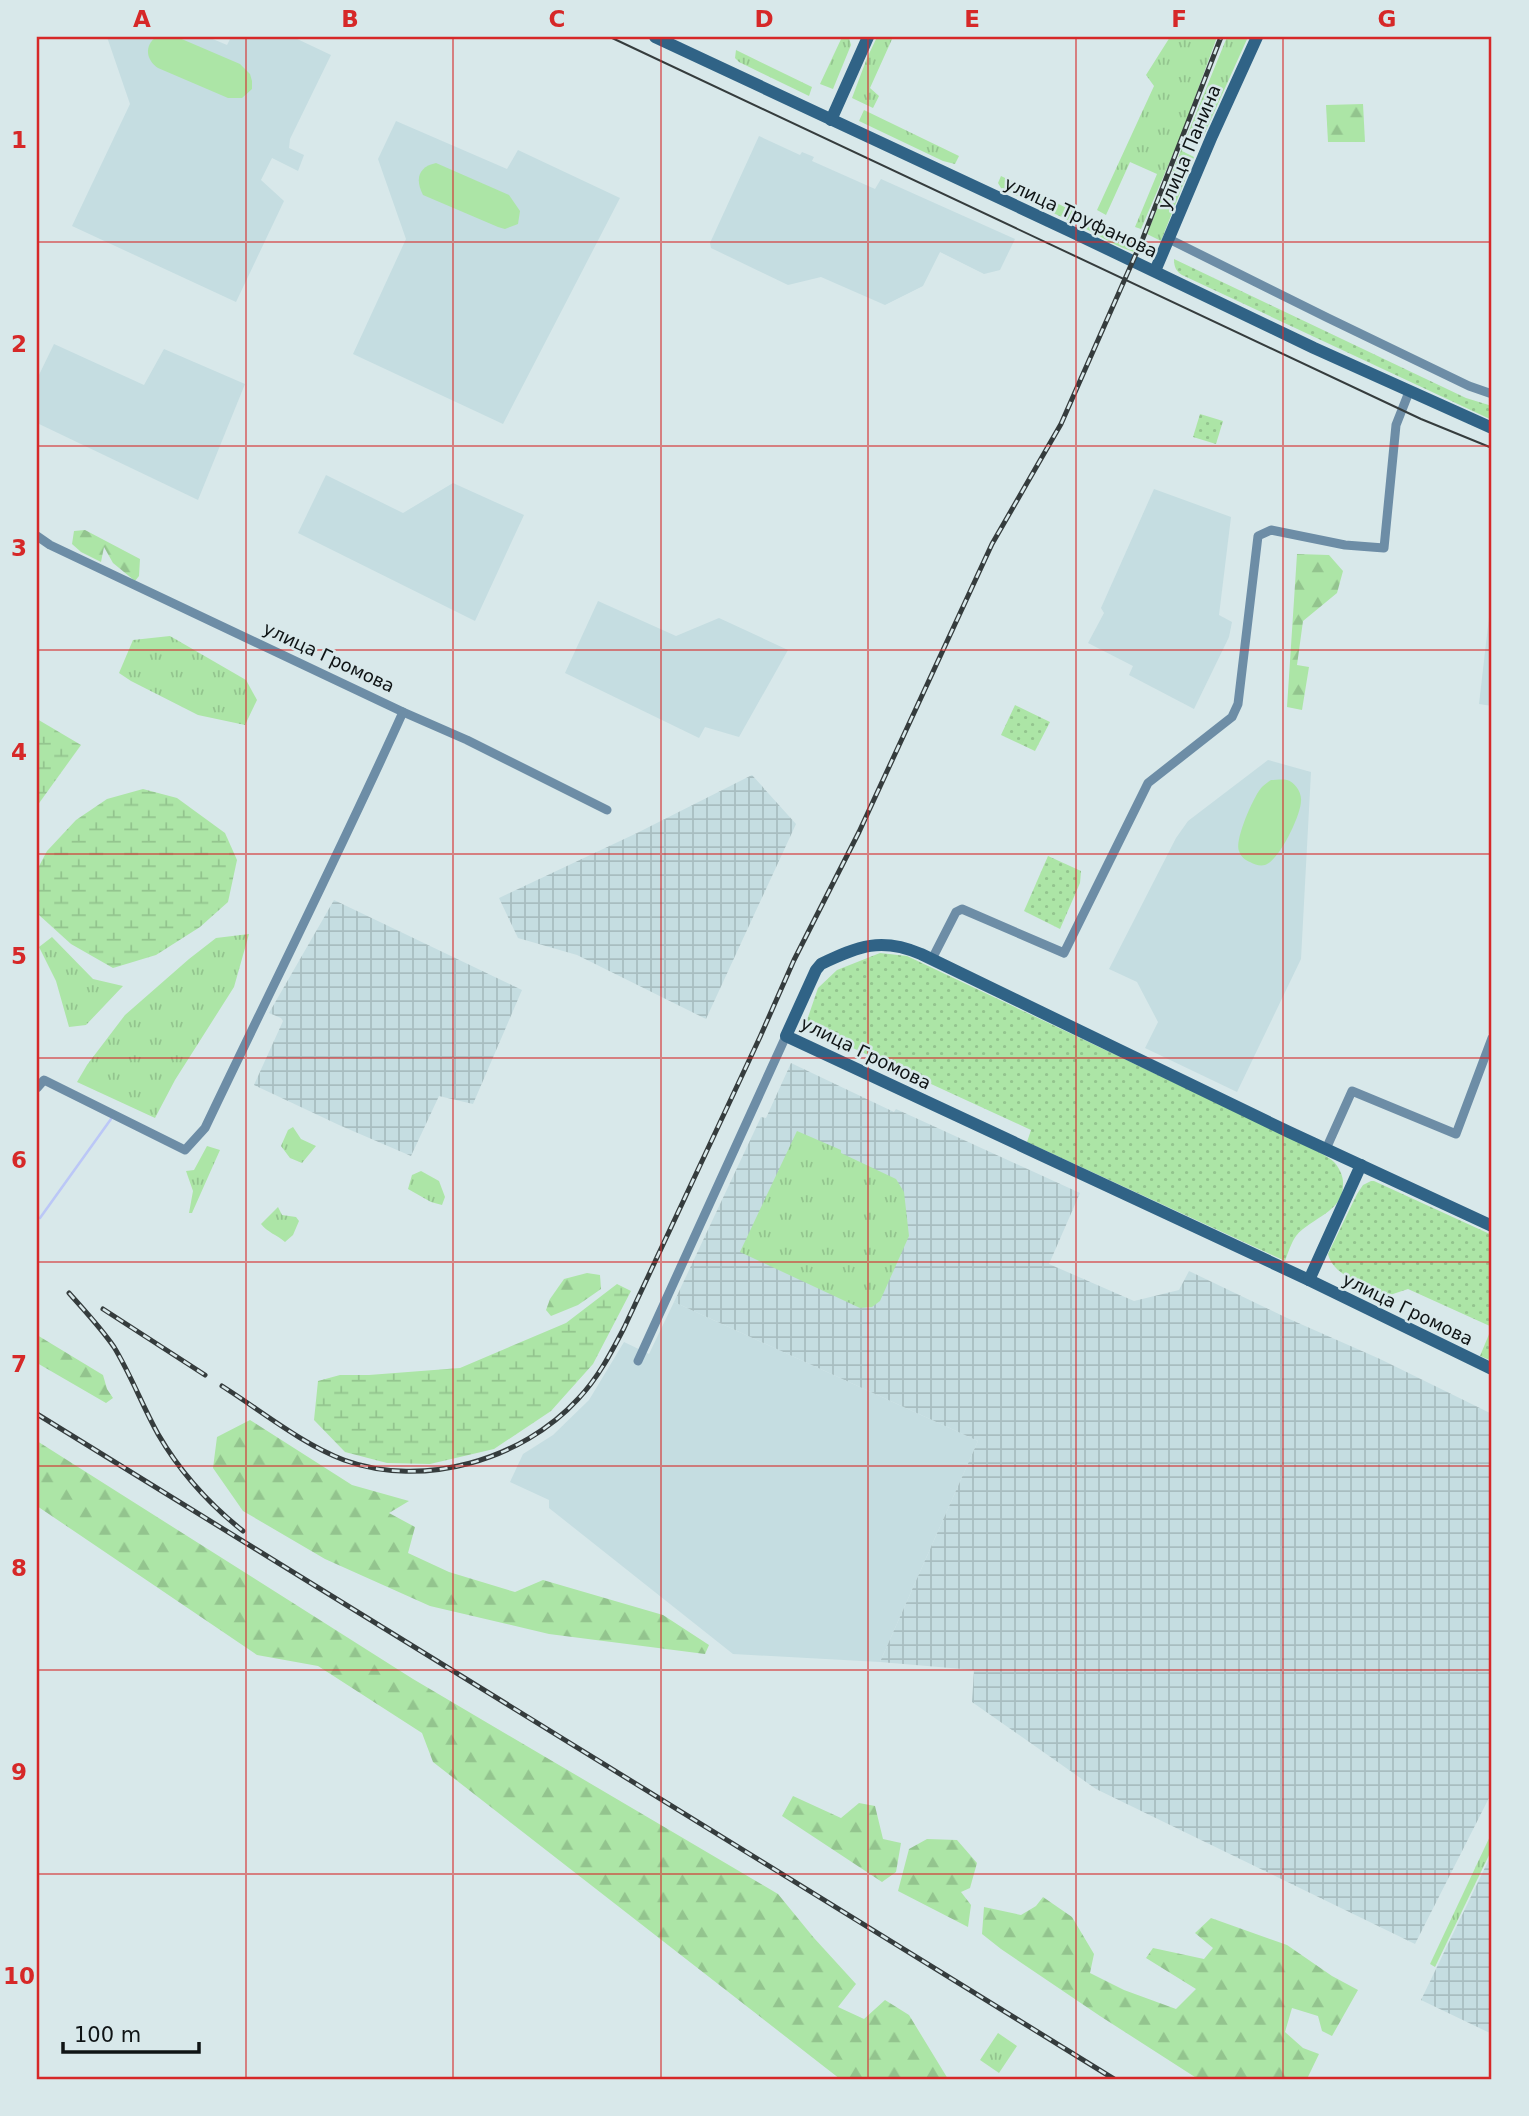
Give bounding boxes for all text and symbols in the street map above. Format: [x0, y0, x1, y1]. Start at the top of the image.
text: A [133, 6, 151, 32]
text: B [341, 6, 359, 32]
text: C [549, 6, 565, 32]
text: D [754, 6, 774, 32]
text: E [964, 6, 980, 32]
text: F [1171, 6, 1187, 32]
text: G [1378, 6, 1396, 32]
street label: улица Панина [1153, 81, 1225, 213]
text: 1 [11, 127, 27, 153]
street label: улица Труфанова [1001, 172, 1161, 262]
text: 2 [11, 331, 27, 357]
text: 3 [11, 535, 27, 561]
street label: улица Громова [260, 617, 398, 697]
text: 4 [11, 739, 27, 765]
text: 5 [11, 943, 27, 969]
street label: улица Громова [797, 1012, 935, 1094]
text: 6 [11, 1147, 27, 1173]
street label: улица Громова [1339, 1268, 1477, 1350]
text: 7 [11, 1351, 27, 1377]
text: 8 [11, 1555, 27, 1581]
text: 9 [11, 1759, 27, 1785]
text: 10 [3, 1963, 35, 1989]
scale bar [63, 2011, 200, 2055]
text: 100 m [74, 2023, 141, 2047]

